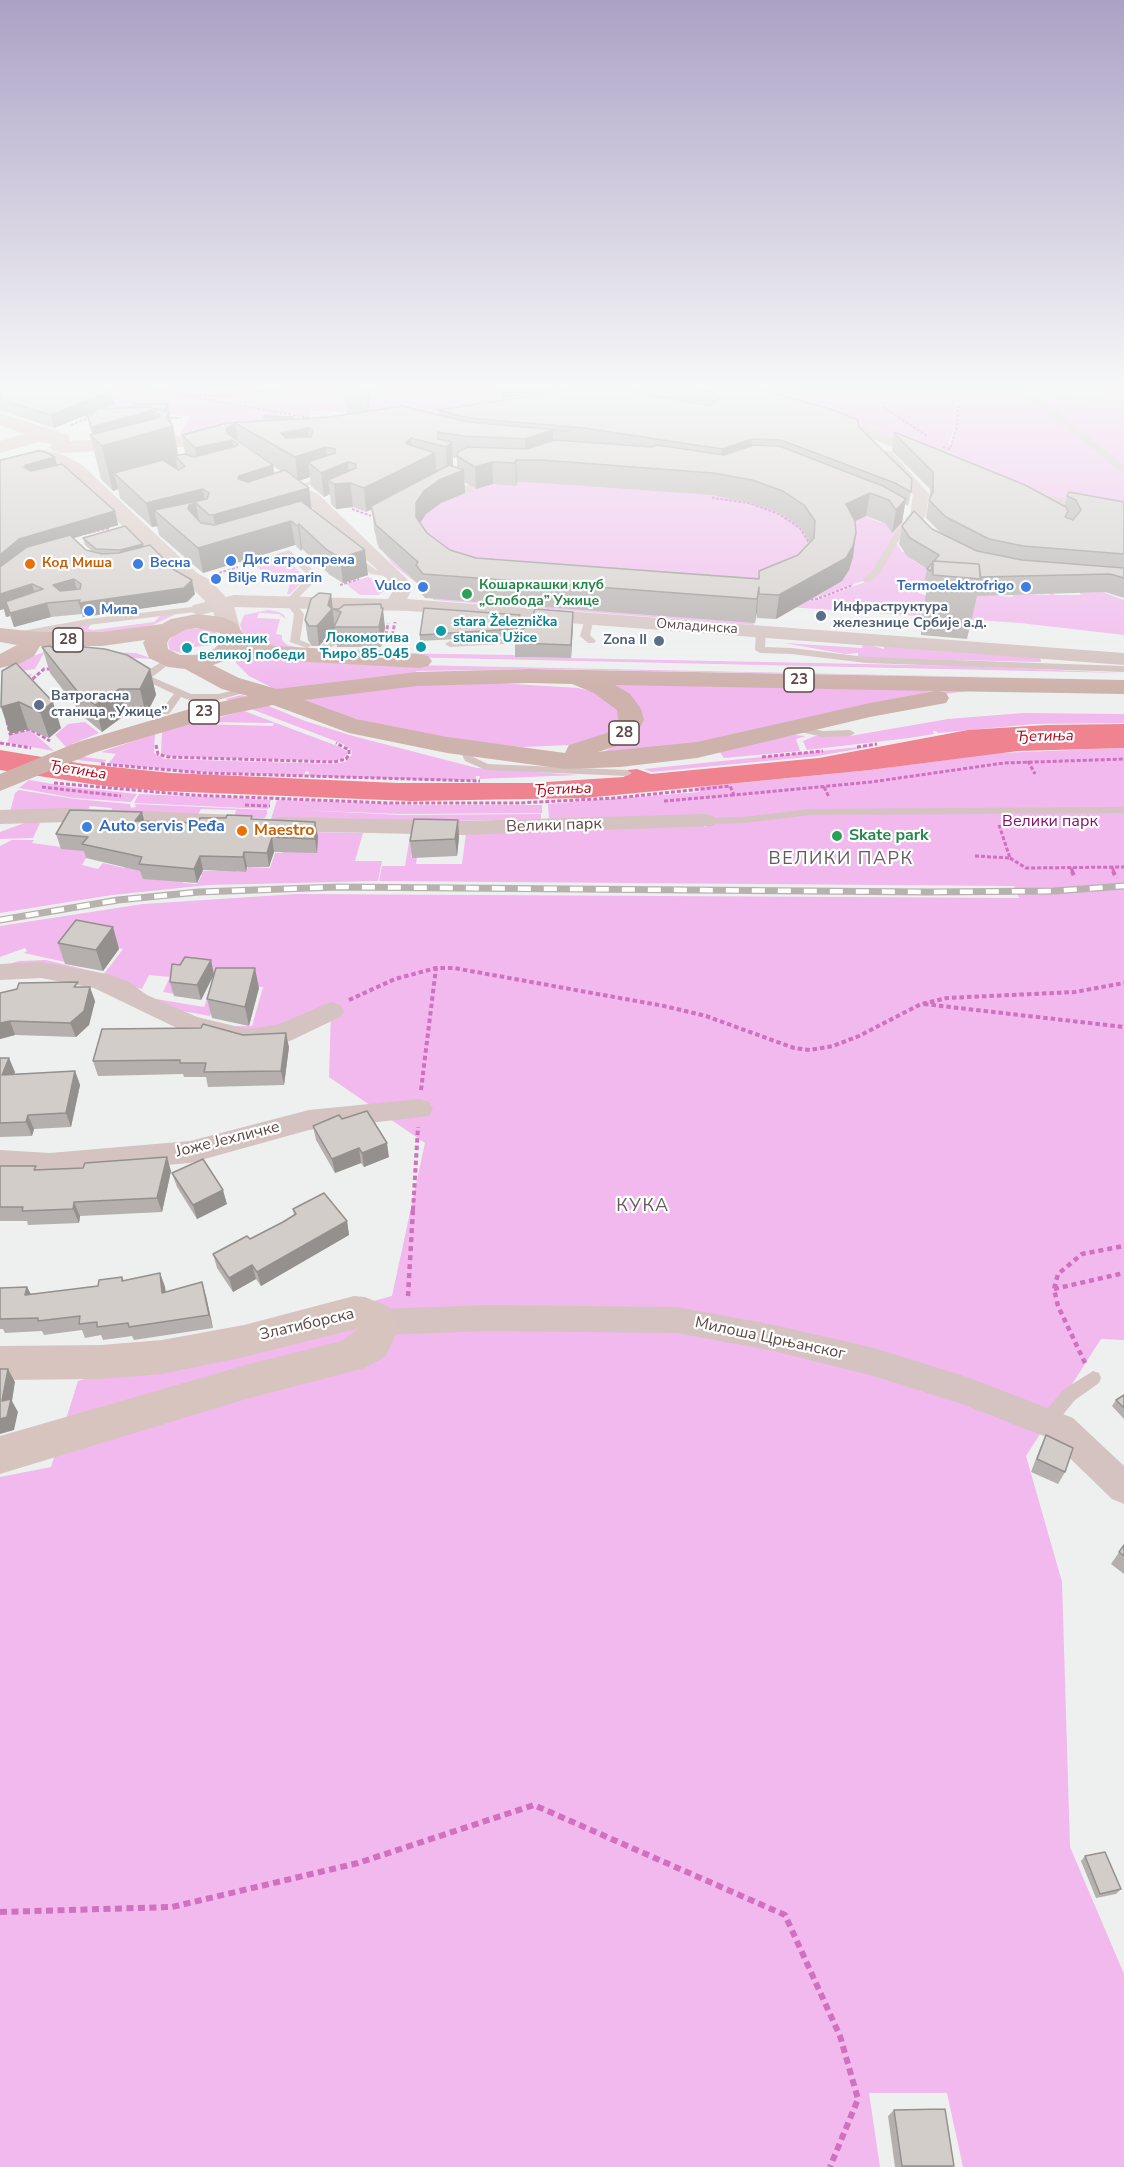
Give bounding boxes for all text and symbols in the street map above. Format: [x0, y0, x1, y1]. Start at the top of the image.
place label: Дис агроопрема [243, 553, 355, 569]
marker: Дис агроопрема [224, 554, 238, 568]
place label: Код Миша [42, 556, 112, 572]
place label: Весна [150, 556, 191, 572]
marker: Код Миша [23, 557, 37, 571]
marker: Весна [131, 557, 145, 571]
place label: Bilje Ruzmarin [228, 571, 322, 587]
marker: Bilje Ruzmarin [209, 572, 223, 586]
place label: Кошаркашки клуб „Слобода” Ужице [479, 578, 604, 610]
place label: Vulco [375, 579, 411, 595]
place label: Termoelektrofrigo [897, 579, 1014, 595]
marker: Vulco [416, 580, 430, 594]
marker: Termoelektrofrigo [1019, 580, 1033, 594]
marker: Кошаркашки клуб „Слобода” Ужице [460, 587, 474, 601]
place label: Инфраструктура железнице Србије а.д. [833, 600, 987, 632]
place label: Мипа [101, 603, 138, 619]
marker: Мипа [82, 604, 96, 618]
marker: Инфраструктура железнице Србије а.д. [814, 609, 828, 623]
place label: stara Železnička stanica Užice [453, 615, 557, 648]
street label: Омладинска [656, 616, 738, 638]
marker: stara Železnička stanica Užice [434, 624, 448, 638]
road number: 28 [53, 628, 83, 652]
place label: Локомотива Ћиро 85-045 [320, 631, 409, 664]
place label: Споменик великој победи [199, 632, 305, 664]
place label: Zona II [603, 633, 647, 649]
marker: Zona II [652, 634, 666, 648]
marker: Локомотива Ћиро 85-045 [414, 640, 428, 654]
marker: Споменик великој победи [180, 641, 194, 655]
road number: 23 [784, 668, 814, 692]
place label: Ватрогасна станица „Ужице” [51, 689, 167, 722]
marker: Ватрогасна станица „Ужице” [32, 698, 46, 712]
road number: 23 [189, 700, 219, 724]
road number: 28 [609, 721, 639, 745]
water label: Ђетиња [1016, 727, 1074, 747]
water label: Ђетиња [48, 758, 108, 784]
water label: Ђетиња [534, 780, 592, 800]
park label: Велики парк [1002, 812, 1098, 832]
street label: Велики парк [506, 815, 602, 837]
place label: Auto servis Peđa [99, 817, 225, 837]
marker: Auto servis Peđa [80, 820, 94, 834]
place label: Maestro [254, 821, 315, 841]
marker: Maestro [235, 824, 249, 838]
place label: Skate park [849, 826, 929, 846]
marker: Skate park [830, 829, 844, 843]
district label: ВЕЛИКИ ПАРК [769, 849, 913, 871]
street label: Јоже Јехличке [174, 1118, 282, 1162]
district label: КУКА [616, 1196, 670, 1218]
street label: Златиборска [258, 1305, 356, 1345]
street label: Милоша Црњанског [693, 1314, 847, 1364]

